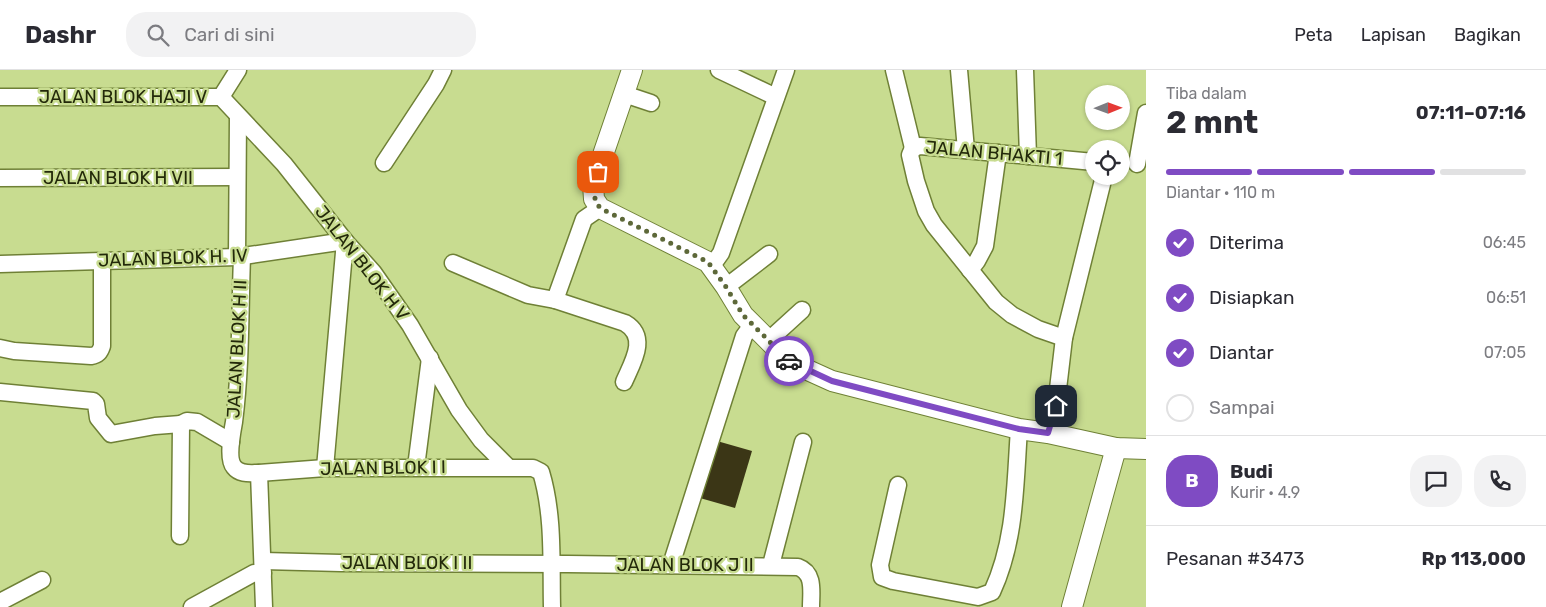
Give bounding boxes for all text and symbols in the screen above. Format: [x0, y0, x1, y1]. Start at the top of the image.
search box [126, 12, 476, 57]
text: Dashr [25, 21, 96, 49]
icon: search [144, 21, 172, 49]
text: Cari di sini [184, 23, 275, 46]
text: Peta [1294, 24, 1333, 46]
text: Lapisan [1361, 24, 1426, 46]
text: Bagikan [1454, 24, 1521, 46]
text: Tiba dalam [1166, 84, 1247, 103]
north arrow [1085, 85, 1130, 130]
map controls [1085, 85, 1130, 185]
street label: JALAN BLOK HAJI V [39, 86, 207, 108]
text: 07:11–07:16 [1416, 101, 1526, 124]
text: 2 mnt [1166, 103, 1258, 141]
street label: JALAN BHAKTI 1 [925, 136, 1063, 170]
button: locate [1085, 140, 1130, 185]
pin [577, 151, 619, 193]
icon: bag [584, 158, 612, 186]
street label: JALAN BLOK H VII [43, 167, 193, 189]
text: Diantar · 110 m [1166, 183, 1275, 202]
street label: JALAN BLOK H V [310, 201, 414, 325]
icon: check [1166, 229, 1194, 257]
text: Diterima [1209, 231, 1284, 254]
text: 06:45 [1483, 233, 1526, 252]
street label: JALAN BLOK H. IV [98, 244, 249, 272]
street label: JALAN BLOK H II [222, 279, 252, 419]
icon: check [1166, 284, 1194, 312]
text: Disiapkan [1209, 286, 1294, 309]
text: 06:51 [1486, 288, 1526, 307]
courier [764, 336, 814, 386]
icon: check [1166, 339, 1194, 367]
text: Diantar [1209, 341, 1274, 364]
text: 07:05 [1484, 343, 1526, 362]
icon: car [775, 347, 803, 375]
pin [1035, 385, 1077, 427]
icon: home [1042, 392, 1070, 420]
text: Sampai [1209, 396, 1275, 419]
button: chat [1410, 455, 1462, 507]
button: phone [1474, 455, 1526, 507]
street label: JALAN BLOK I I [320, 456, 446, 480]
text: Budi [1230, 460, 1273, 483]
text: B [1185, 469, 1199, 492]
text: Kurir · 4.9 [1230, 483, 1300, 502]
text: Pesanan #3473 [1166, 547, 1304, 570]
text: Rp 113,000 [1422, 547, 1526, 570]
street label: JALAN BLOK I II [342, 552, 472, 574]
street label: JALAN BLOK J II [616, 554, 754, 576]

